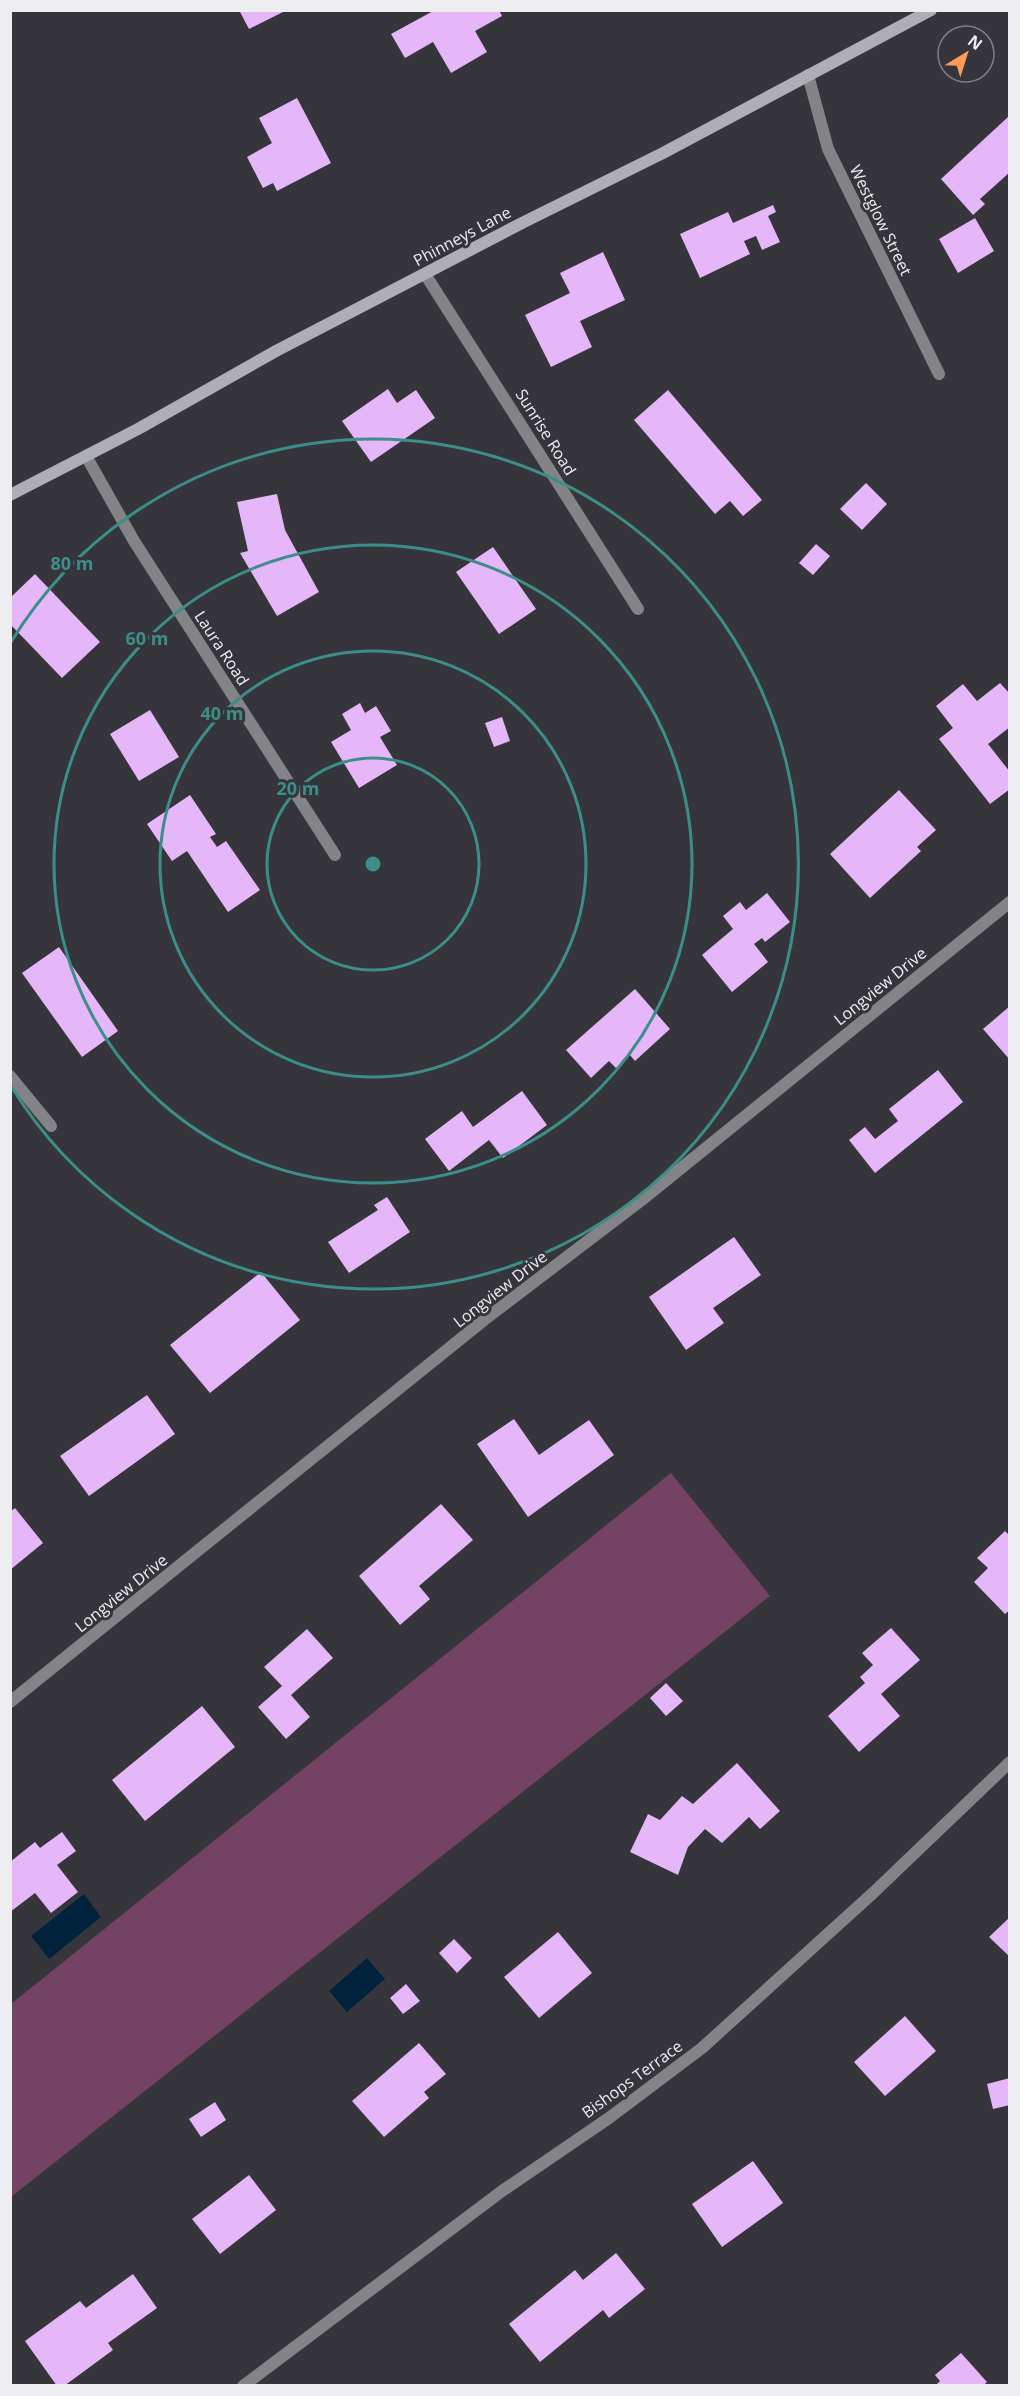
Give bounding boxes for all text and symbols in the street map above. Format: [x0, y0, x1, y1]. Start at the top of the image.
north arrow [936, 24, 996, 84]
text: N [963, 30, 987, 55]
street label: Westglow Street [845, 161, 917, 279]
street label: Phinneys Lane [409, 201, 515, 271]
street label: Sunrise Road [511, 385, 581, 479]
text: 80 m [51, 551, 93, 575]
street label: Laura Road [190, 606, 254, 690]
text: 60 m [126, 626, 168, 650]
text: 40 m [201, 701, 243, 725]
text: 20 m [277, 776, 319, 800]
centre of rings [363, 854, 383, 874]
street label: Longview Drive [829, 942, 931, 1030]
street label: Longview Drive [449, 1245, 551, 1333]
street label: Longview Drive [70, 1549, 172, 1637]
street label: Bishops Terrace [577, 2035, 687, 2123]

